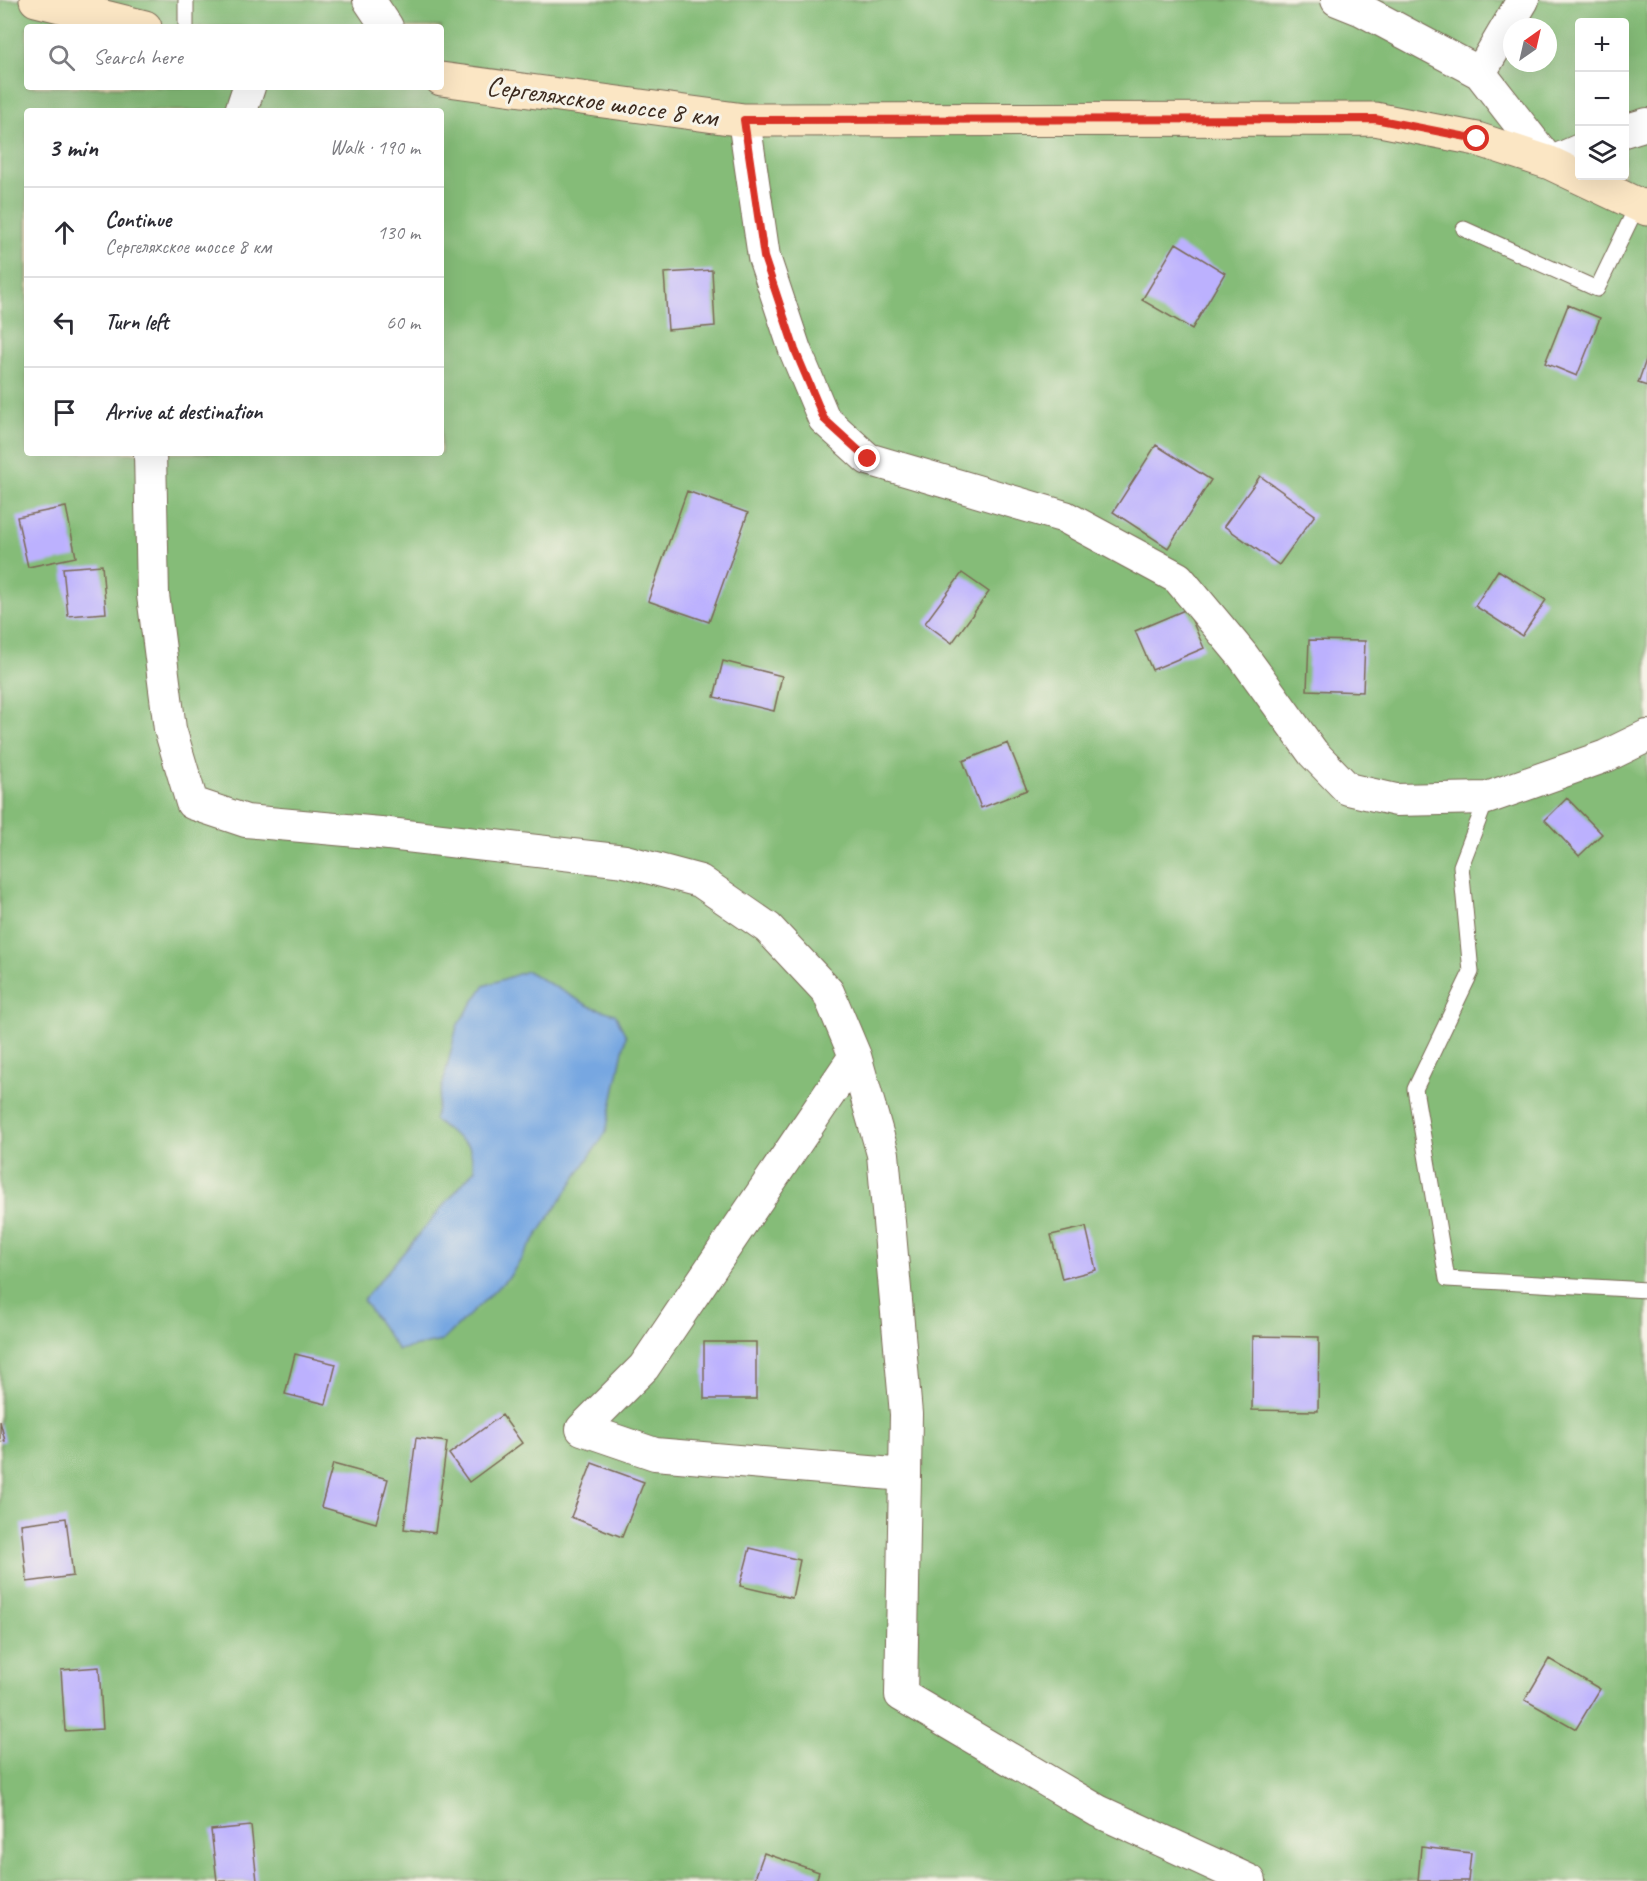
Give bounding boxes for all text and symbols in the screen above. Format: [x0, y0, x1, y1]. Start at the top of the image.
north arrow [1503, 18, 1557, 72]
map controls [1575, 18, 1629, 180]
button: + [1575, 18, 1629, 72]
search box [24, 24, 444, 90]
icon: search [45, 41, 78, 74]
text: Search here [93, 43, 183, 71]
street label: Сергеляхское шоссе 8 км [484, 67, 722, 135]
button: − [1575, 72, 1629, 126]
route start [1463, 125, 1489, 151]
button: layers [1575, 126, 1629, 180]
text: 3 min [48, 131, 98, 164]
text: Walk · 190 m [330, 135, 420, 160]
text: Continue [105, 206, 171, 234]
icon: ahead [48, 216, 81, 249]
text: 130 m [377, 220, 420, 245]
text: Сергеляхское шоссе 8 км [105, 234, 271, 259]
icon: left [48, 306, 81, 339]
text: Turn left [105, 308, 169, 336]
text: 60 m [386, 310, 420, 335]
icon: arrive [48, 396, 81, 429]
text: Arrive at destination [105, 398, 262, 426]
route end [854, 445, 880, 471]

